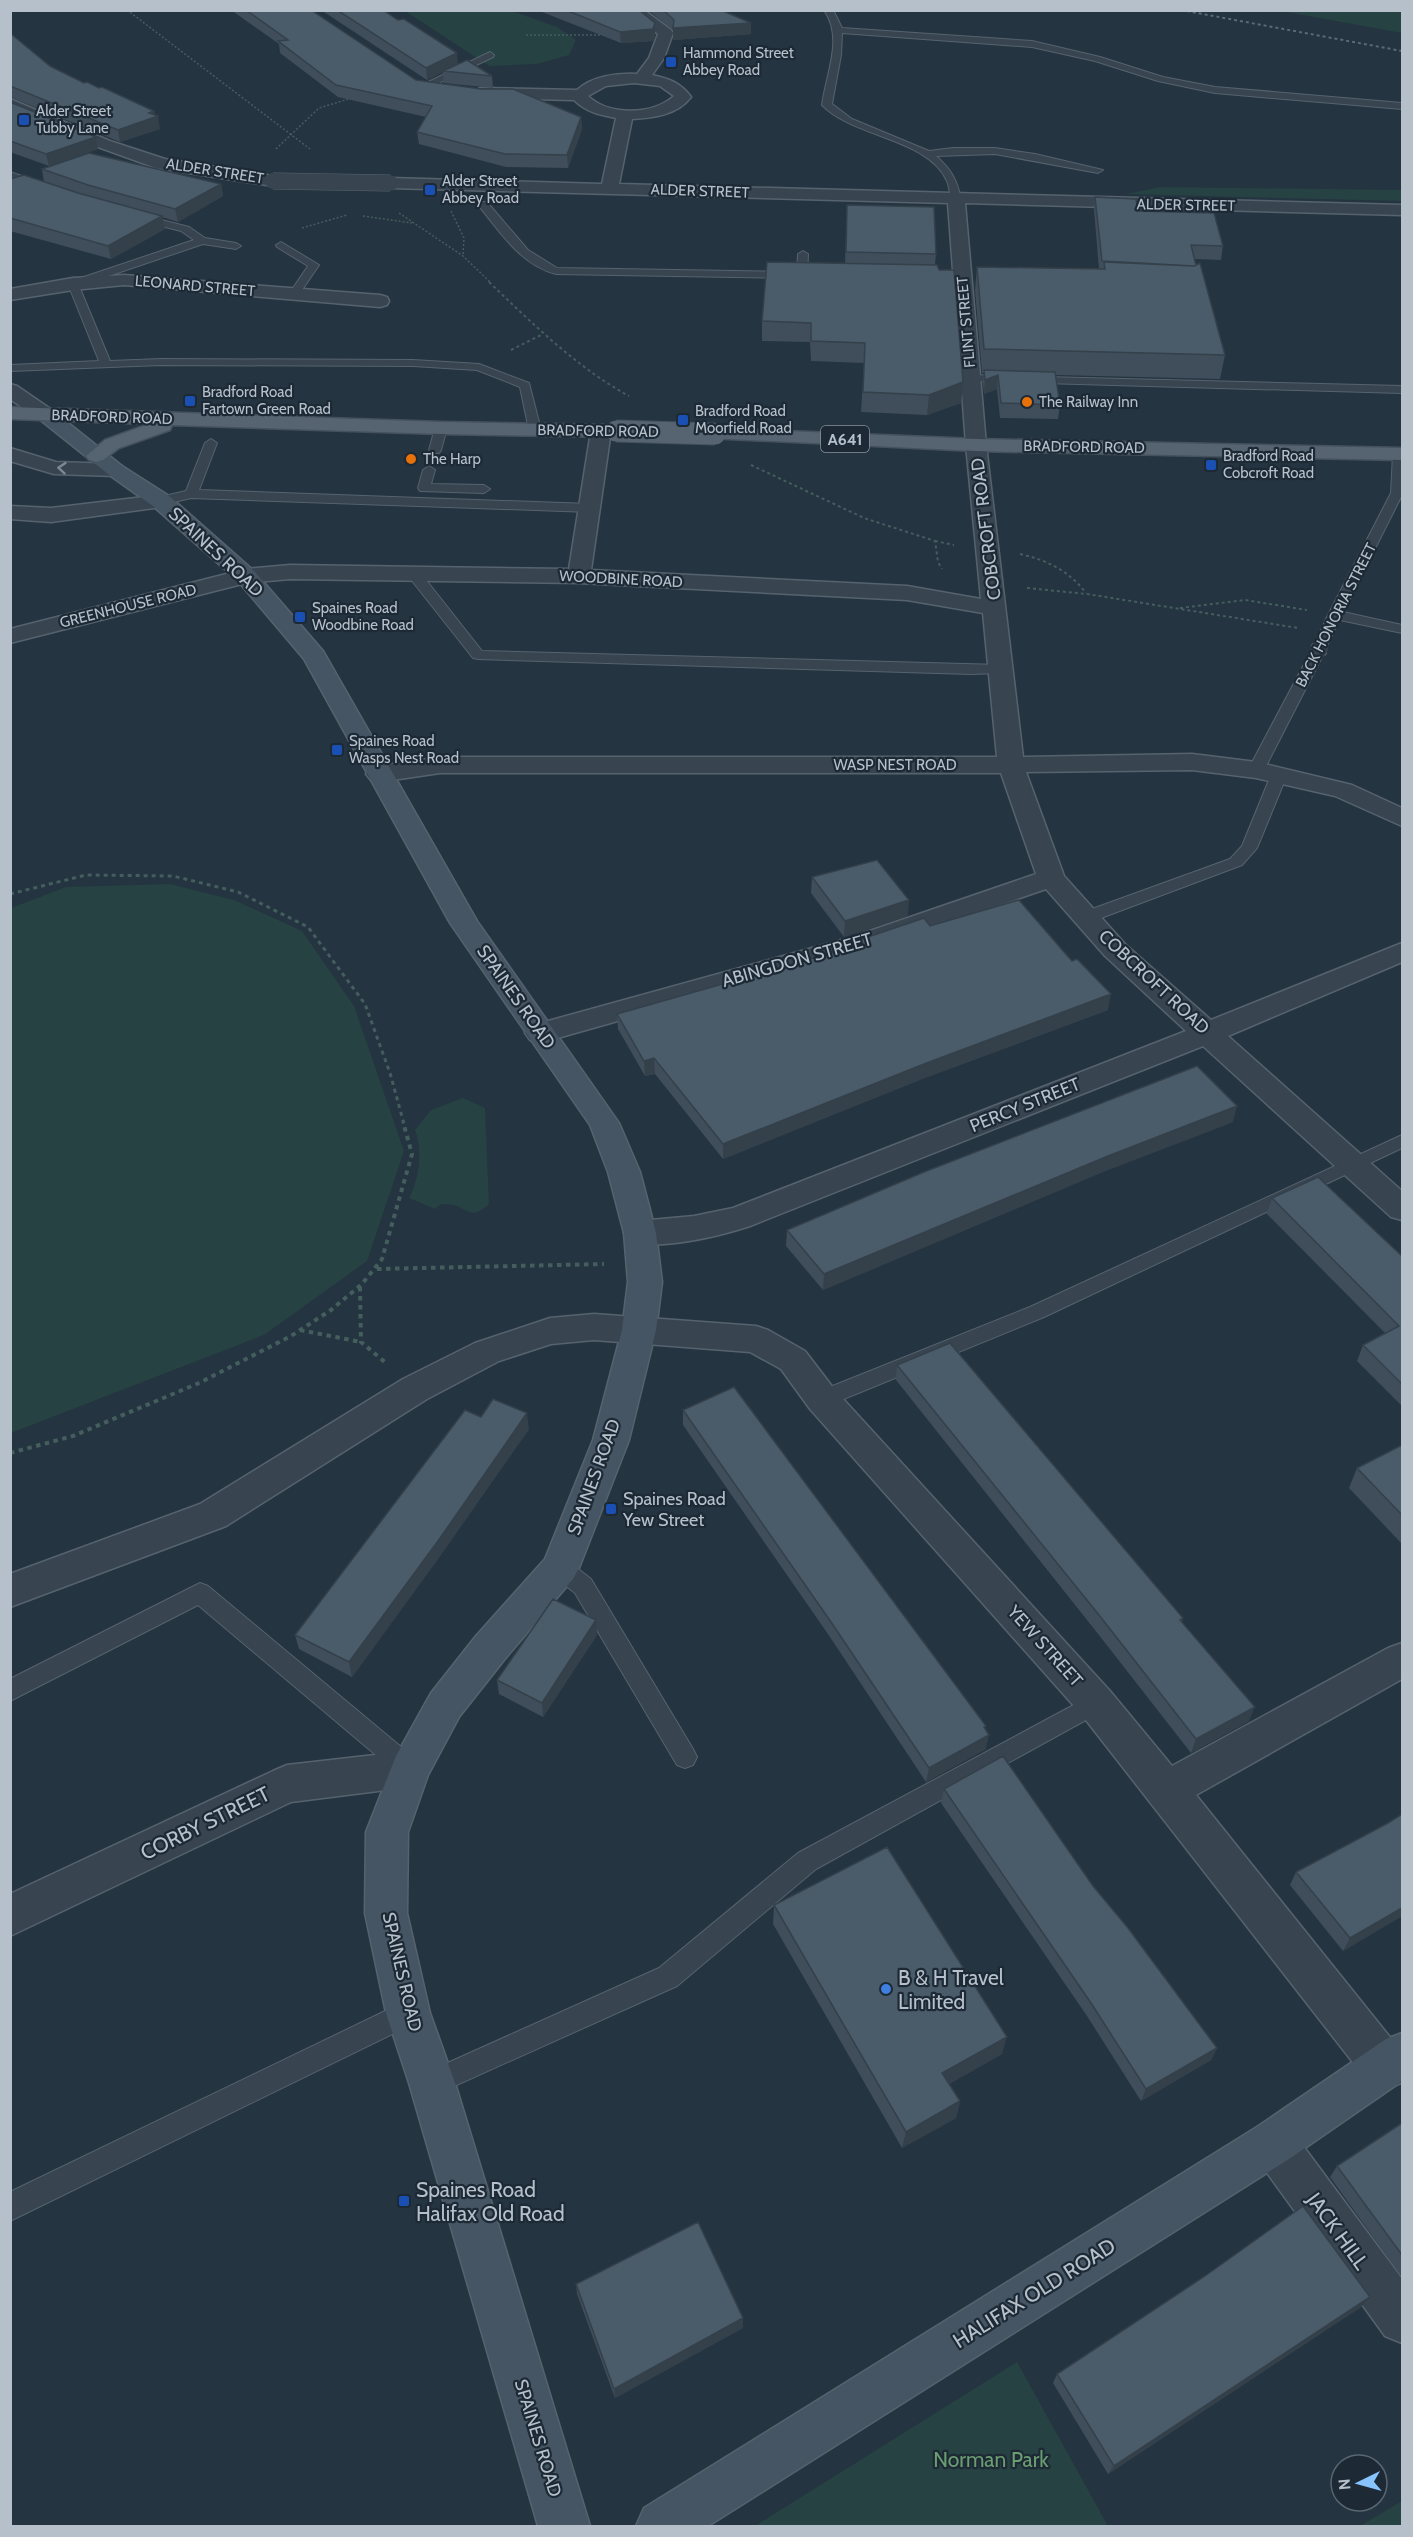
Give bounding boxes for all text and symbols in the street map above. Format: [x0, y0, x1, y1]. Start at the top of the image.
place label: Hammond Street Abbey Road [683, 44, 794, 79]
marker: Hammond Street Abbey Road [664, 55, 678, 69]
place label: Alder Street Tubby Lane [36, 102, 111, 137]
marker: Alder Street Tubby Lane [17, 113, 31, 127]
street label: ALDER STREET [165, 154, 265, 188]
place label: Alder Street Abbey Road [442, 172, 519, 207]
street label: ALDER STREET [650, 180, 750, 202]
marker: Alder Street Abbey Road [423, 183, 437, 197]
street label: ALDER STREET [1136, 195, 1236, 215]
street label: LEONARD STREET [134, 272, 256, 300]
street label: FLINT STREET [953, 276, 979, 368]
place label: Bradford Road Fartown Green Road [202, 383, 331, 418]
place label: The Railway Inn [1039, 393, 1138, 411]
marker: Bradford Road Fartown Green Road [183, 394, 197, 408]
marker: The Railway Inn [1020, 395, 1034, 409]
place label: Bradford Road Moorfield Road [695, 402, 792, 437]
street label: BRADFORD ROAD [51, 406, 173, 428]
marker: Bradford Road Moorfield Road [676, 413, 690, 427]
street label: BRADFORD ROAD [537, 421, 659, 441]
road number: A641 [821, 426, 869, 452]
street label: BRADFORD ROAD [1023, 437, 1145, 457]
place label: Bradford Road Cobcroft Road [1223, 447, 1314, 482]
place label: The Harp [423, 450, 481, 468]
marker: The Harp [404, 452, 418, 466]
street label: COBCROFT ROAD [966, 457, 1006, 601]
marker: Bradford Road Cobcroft Road [1204, 458, 1218, 472]
one-way arrow [57, 462, 66, 475]
street label: SPAINES ROAD [164, 502, 268, 602]
street label: BACK HONORIA STREET [1292, 540, 1380, 690]
street label: WOODBINE ROAD [559, 567, 683, 591]
street label: GREENHOUSE ROAD [58, 580, 198, 632]
place label: Spaines Road Woodbine Road [312, 599, 414, 634]
marker: Spaines Road Woodbine Road [293, 610, 307, 624]
place label: Spaines Road Wasps Nest Road [349, 732, 459, 767]
marker: Spaines Road Wasps Nest Road [330, 743, 344, 757]
street label: WASP NEST ROAD [833, 756, 957, 774]
street label: COBCROFT ROAD [1094, 925, 1214, 1039]
street label: ABINGDON STREET [719, 928, 875, 992]
street label: SPAINES ROAD [472, 941, 560, 1053]
street label: PERCY STREET [967, 1073, 1084, 1137]
street label: SPAINES ROAD [563, 1416, 625, 1538]
place label: Spaines Road Yew Street [622, 1488, 726, 1531]
marker: Spaines Road Yew Street [604, 1502, 618, 1516]
street label: YEW STREET [1002, 1600, 1087, 1691]
street label: CORBY STREET [136, 1781, 274, 1865]
street label: SPAINES ROAD [378, 1910, 426, 2034]
place label: B & H Travel Limited [898, 1965, 1004, 2014]
marker: B & H Travel Limited [879, 1982, 893, 1996]
place label: Spaines Road Halifax Old Road [416, 2177, 565, 2226]
street label: JACK HILL [1301, 2187, 1374, 2275]
marker: Spaines Road Halifax Old Road [397, 2194, 411, 2208]
street label: HALIFAX OLD ROAD [948, 2233, 1120, 2353]
street label: SPAINES ROAD [510, 2377, 566, 2499]
park label: Norman Park [933, 2447, 1049, 2472]
north arrow [1329, 2453, 1389, 2513]
text: N [1335, 2478, 1355, 2491]

